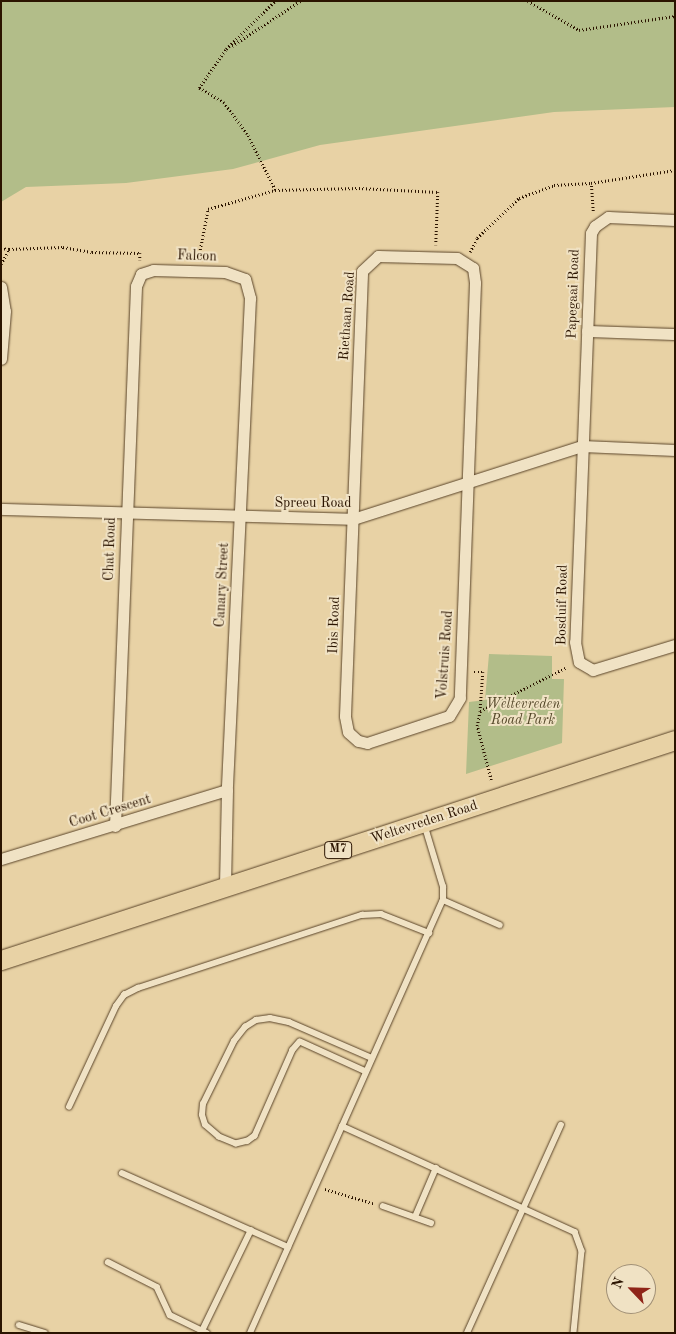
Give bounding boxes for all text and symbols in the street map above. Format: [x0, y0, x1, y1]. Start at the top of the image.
street label: Falcon [177, 247, 217, 265]
street label: Papegaai Road [563, 249, 583, 339]
street label: Riethaan Road [336, 271, 358, 361]
street label: Spreeu Road [274, 495, 352, 511]
street label: Chat Road [100, 517, 120, 581]
street label: Canary Street [211, 542, 233, 628]
street label: Bosduif Road [553, 564, 571, 646]
street label: Ibis Road [325, 596, 343, 654]
street label: Volstruis Road [434, 610, 456, 700]
park label: Weltevreden Road Park [486, 696, 560, 729]
street label: Coot Crescent [67, 791, 153, 831]
street label: Weltevreden Road [369, 797, 479, 847]
road number: M7 [323, 840, 353, 860]
north arrow [606, 1264, 656, 1314]
text: N [610, 1276, 627, 1291]

